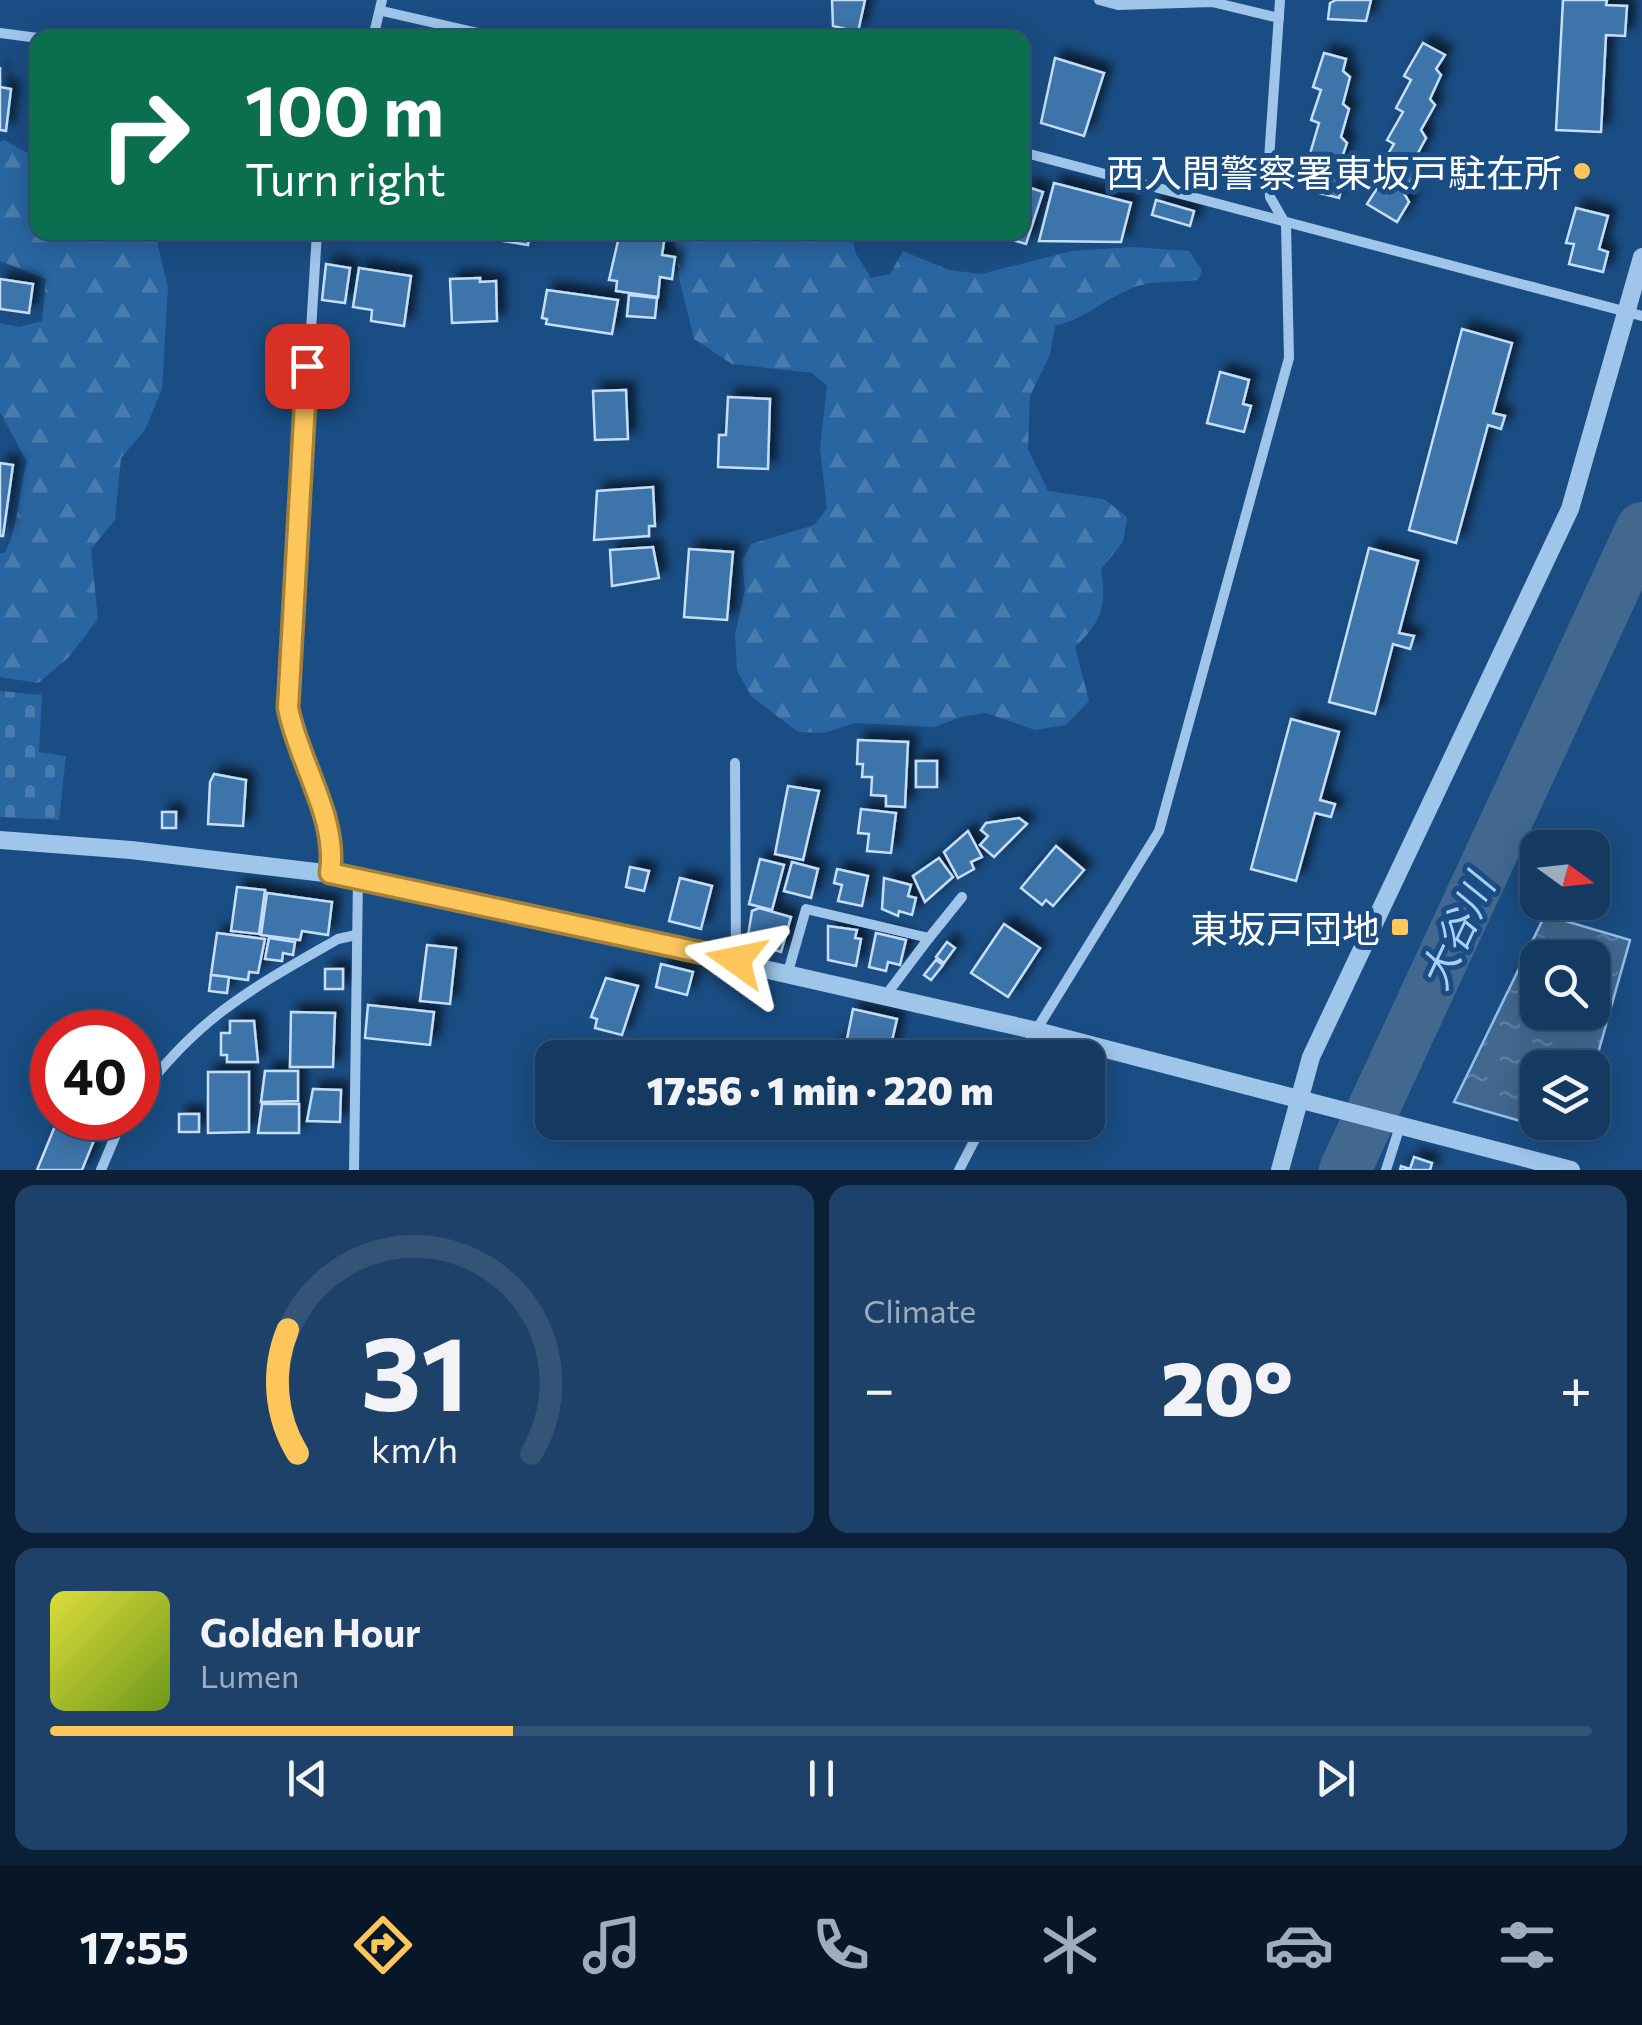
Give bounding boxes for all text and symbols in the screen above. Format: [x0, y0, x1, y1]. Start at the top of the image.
text: 100 m [245, 65, 444, 150]
icon: right [80, 70, 210, 200]
place label: 西入間警察署東坂戸駐在所 [1106, 148, 1562, 195]
text: Turn right [245, 150, 446, 205]
marker: 西入間警察署東坂戸駐在所 [1571, 160, 1593, 182]
pin [265, 324, 350, 409]
icon: arrive [280, 339, 335, 394]
north arrow [1520, 830, 1610, 920]
map controls [1520, 830, 1610, 1140]
water label: 大谷川 [1407, 863, 1504, 996]
place label: 東坂戸団地 [1190, 904, 1380, 951]
position arrow [684, 908, 788, 1012]
marker: 東坂戸団地 [1389, 916, 1411, 938]
button: search [1520, 940, 1610, 1030]
speed limit sign: 40 [30, 1010, 160, 1140]
button: layers [1520, 1050, 1610, 1140]
text: 17:56 · 1 min · 220 m [647, 1066, 993, 1113]
text: Climate [864, 1290, 976, 1330]
text: 31 [360, 1305, 468, 1432]
text: 20° [1161, 1340, 1293, 1431]
text: − [864, 1353, 895, 1420]
text: + [1560, 1353, 1592, 1420]
text: km/h [371, 1427, 458, 1470]
text: Golden Hour [200, 1608, 421, 1655]
text: Lumen [200, 1655, 299, 1695]
icon: previous [280, 1751, 335, 1806]
icon: pause [794, 1751, 849, 1806]
icon: next [1308, 1751, 1363, 1806]
icon: directions [348, 1910, 418, 1980]
icon: music [577, 1910, 647, 1980]
icon: phone [806, 1910, 876, 1980]
icon: climate [1035, 1910, 1105, 1980]
icon: car [1264, 1910, 1334, 1980]
icon: filters [1492, 1910, 1562, 1980]
text: 17:55 [79, 1918, 189, 1973]

